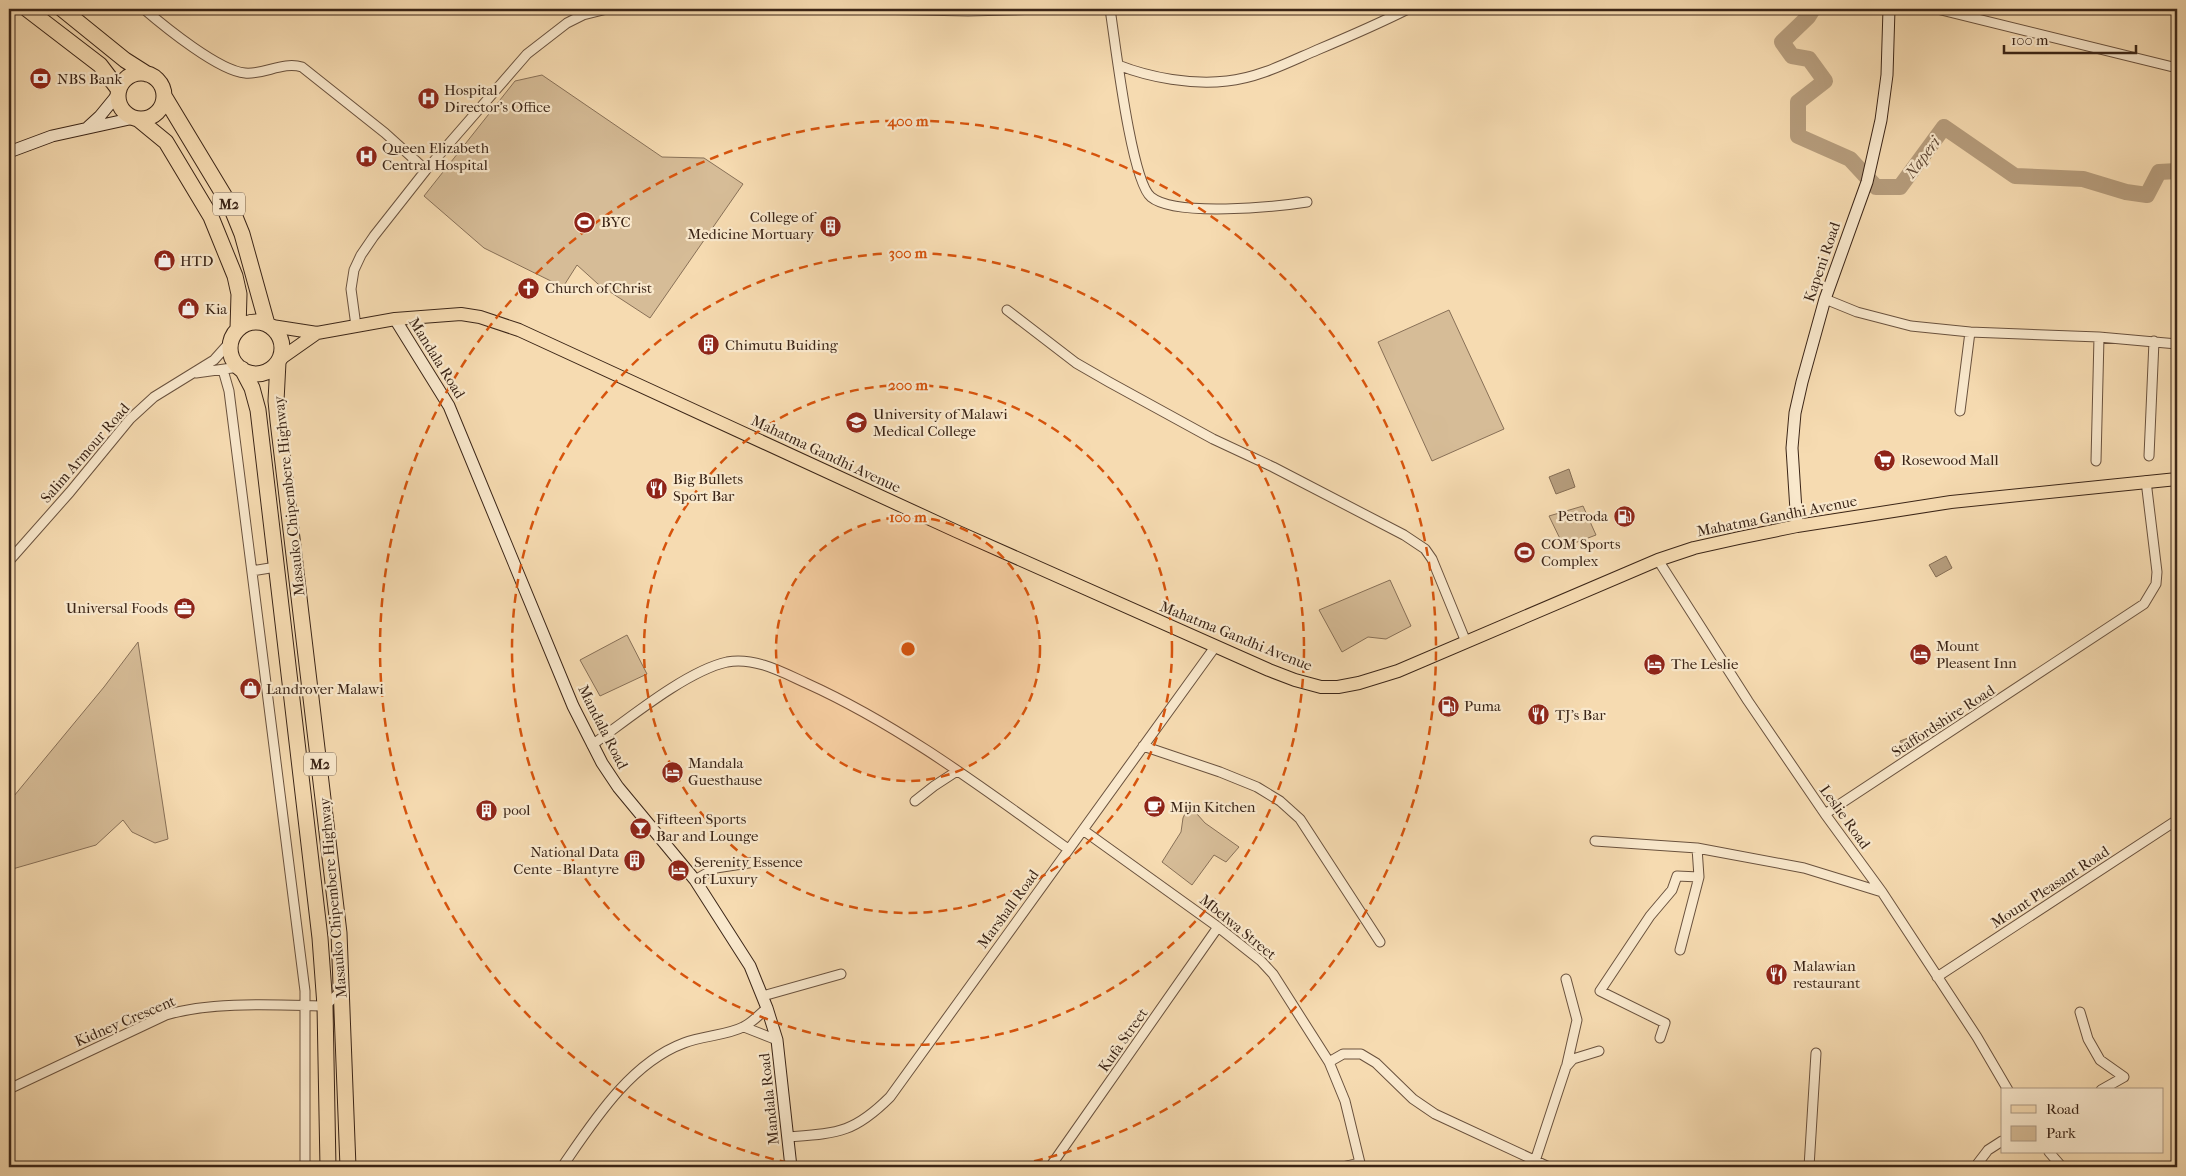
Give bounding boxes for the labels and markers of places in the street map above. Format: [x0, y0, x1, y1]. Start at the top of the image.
bank icon: NBS Bank [29, 67, 53, 91]
place label: NBS Bank [57, 70, 123, 88]
place label: Hospital Director's Office [444, 81, 551, 116]
hospital icon: Hospital Director's Office [416, 87, 440, 111]
place label: Queen Elizabeth Central Hospital [382, 139, 490, 174]
hospital icon: Queen Elizabeth Central Hospital [354, 145, 378, 169]
place label: College of Medicine Mortuary [688, 208, 817, 243]
sports icon: BYC [573, 210, 597, 234]
place label: BYC [601, 213, 631, 231]
building icon: College of Medicine Mortuary [818, 214, 842, 238]
shop icon: HTD [152, 249, 176, 273]
place label: HTD [180, 252, 213, 270]
church icon: Church of Christ [517, 276, 541, 300]
place label: Church of Christ [545, 279, 653, 297]
shop icon: Kia [177, 297, 201, 321]
place label: Kia [205, 300, 228, 318]
building icon: Chimutu Buiding [697, 333, 721, 357]
place label: Chimutu Buiding [725, 336, 839, 354]
place label: University of Malawi Medical College [873, 405, 1008, 440]
school or university icon: University of Malawi Medical College [845, 411, 869, 435]
supermarket icon: Rosewood Mall [1873, 448, 1897, 472]
place label: Rosewood Mall [1901, 451, 1999, 469]
place label: Big Bullets Sport Bar [673, 470, 744, 505]
restaurant icon: Big Bullets Sport Bar [645, 476, 669, 500]
fuel station icon: Petroda [1612, 504, 1636, 528]
place label: Petroda [1558, 507, 1609, 525]
place label: COM Sports Complex [1541, 535, 1621, 570]
sports icon: COM Sports Complex [1513, 541, 1537, 565]
office icon: Universal Foods [172, 596, 196, 620]
place label: Universal Foods [66, 599, 168, 617]
place label: Mount Pleasent Inn [1936, 637, 2017, 672]
centre of rings [899, 640, 917, 658]
hotel icon: Mount Pleasent Inn [1908, 643, 1932, 667]
hotel icon: The Leslie [1643, 652, 1667, 676]
place label: The Leslie [1671, 655, 1739, 673]
shop icon: Landrover Malawi [238, 677, 262, 701]
place label: Landrover Malawi [266, 680, 384, 698]
fuel station icon: Puma [1436, 694, 1460, 718]
place label: Puma [1464, 697, 1502, 715]
restaurant icon: TJ's Bar [1527, 703, 1551, 727]
place label: TJ's Bar [1555, 706, 1606, 724]
place label: Mandala Guesthause [688, 754, 763, 789]
hotel icon: Mandala Guesthause [660, 760, 684, 784]
cafe icon: Mijn Kitchen [1142, 795, 1166, 819]
building icon: pool [475, 798, 499, 822]
place label: Mijn Kitchen [1170, 798, 1256, 816]
place label: pool [502, 801, 530, 819]
place label: Fifteen Sports Bar and Lounge [656, 810, 759, 845]
bar icon: Fifteen Sports Bar and Lounge [628, 816, 652, 840]
place label: National Data Cente - Blantyre [513, 843, 620, 878]
building icon: National Data Cente - Blantyre [623, 849, 647, 873]
place label: Serenity Essence of Luxury [694, 853, 803, 888]
hotel icon: Serenity Essence of Luxury [666, 859, 690, 883]
place label: Malawian restaurant [1793, 957, 1861, 992]
restaurant icon: Malawian restaurant [1765, 963, 1789, 987]

